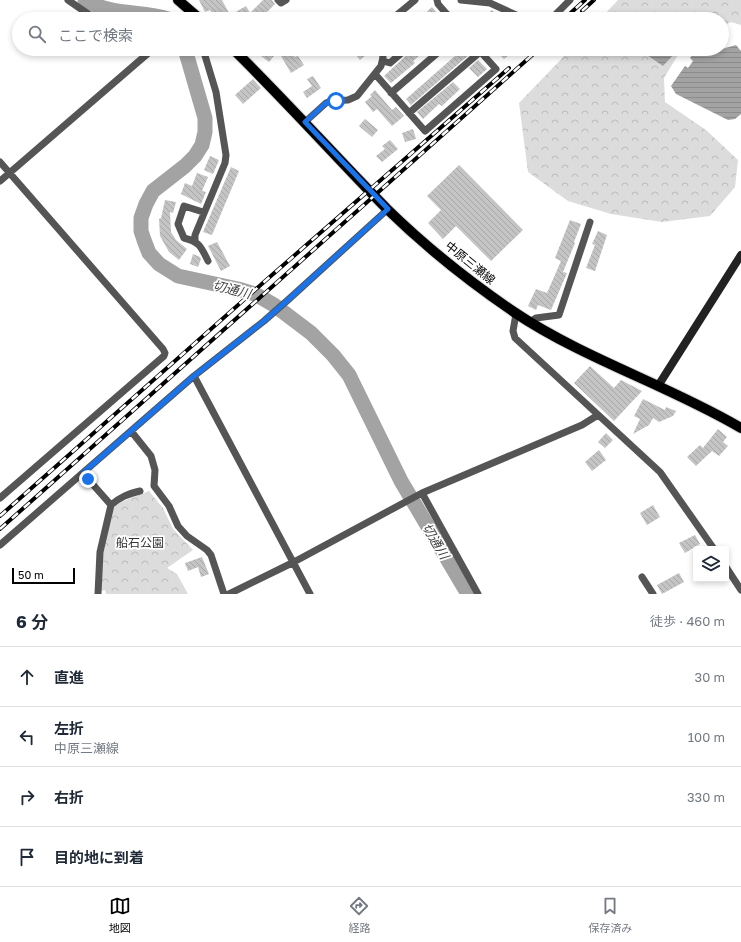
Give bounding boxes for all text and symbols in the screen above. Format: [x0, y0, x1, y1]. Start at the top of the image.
search box [12, 12, 729, 56]
icon: search [26, 23, 48, 45]
text: ここで検索 [58, 26, 133, 44]
route start [327, 92, 345, 110]
street label: 中原三瀬線 [442, 238, 498, 287]
water label: 切通川 [211, 277, 255, 302]
route end [79, 470, 97, 488]
water label: 切通川 [419, 520, 454, 564]
park label: 船石公園 [116, 535, 164, 550]
map controls [693, 546, 729, 582]
button: layers [693, 546, 729, 582]
scale bar [12, 566, 75, 585]
text: 50 m [18, 568, 44, 581]
text: 6 分 [16, 611, 48, 632]
text: 徒歩 · 460 m [650, 613, 725, 629]
icon: ahead [16, 666, 38, 688]
text: 直進 [54, 668, 84, 686]
text: 30 m [695, 669, 725, 685]
text: 左折 [54, 719, 84, 737]
icon: left [16, 726, 38, 748]
text: 100 m [688, 729, 725, 745]
text: 中原三瀬線 [54, 740, 119, 756]
icon: right [16, 786, 38, 808]
text: 右折 [54, 788, 84, 806]
text: 330 m [687, 789, 725, 805]
icon: arrive [16, 846, 38, 868]
text: 目的地に到着 [54, 848, 144, 866]
tab: 地図 [109, 895, 131, 935]
tab: 経路 [348, 895, 370, 935]
tab: 保存済み [588, 895, 632, 935]

